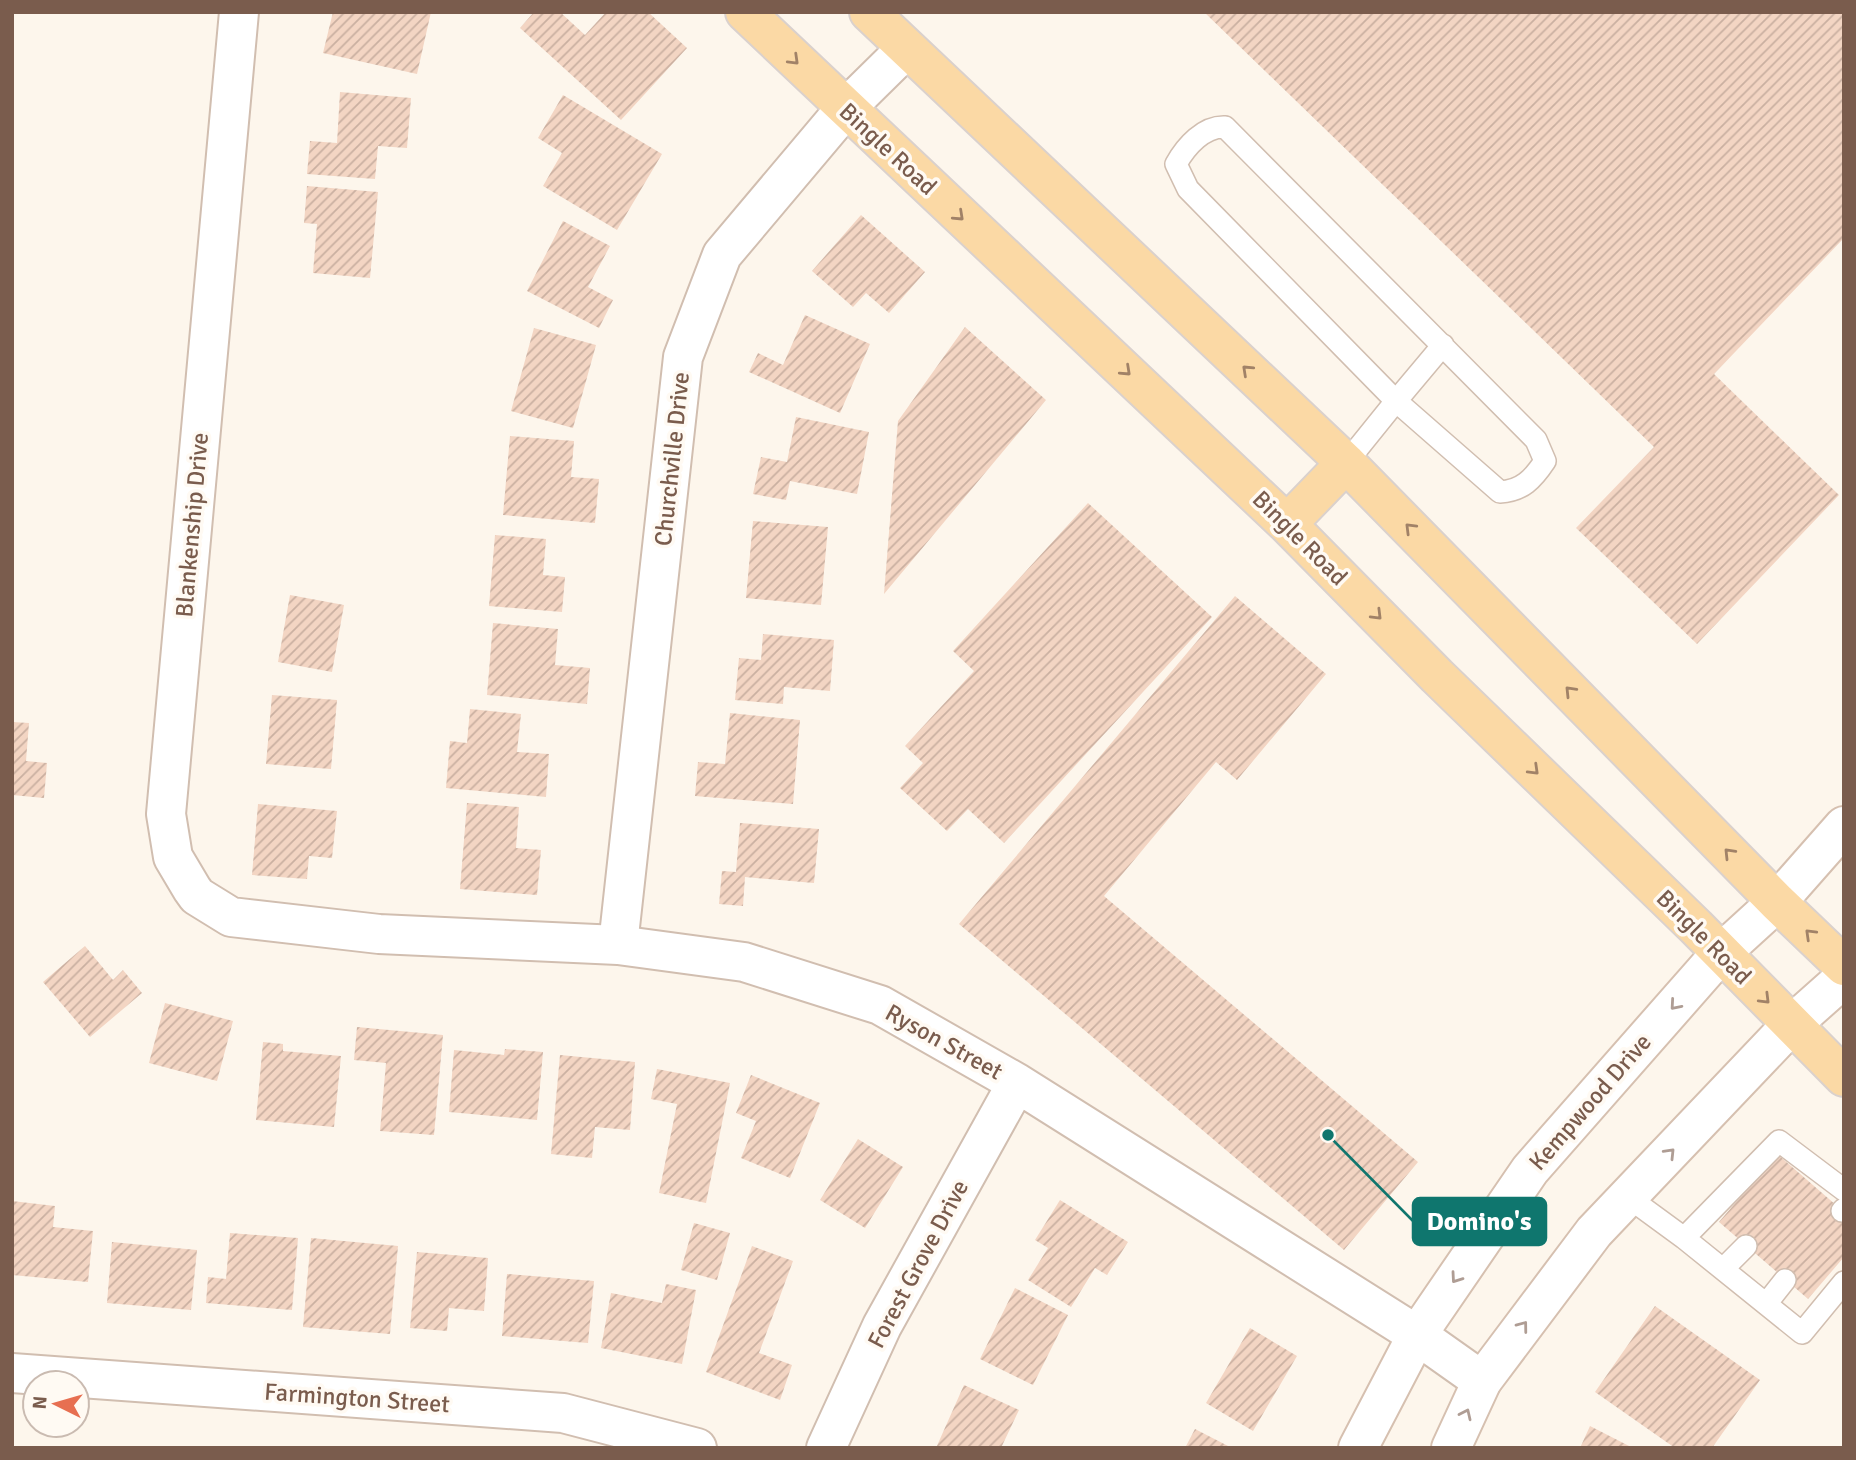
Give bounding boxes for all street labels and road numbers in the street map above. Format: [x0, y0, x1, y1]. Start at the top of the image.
street label: Bingle Road [833, 96, 943, 202]
street label: Churchville Drive [648, 371, 696, 547]
street label: Blankenship Drive [169, 431, 215, 619]
street label: Bingle Road [1246, 484, 1354, 592]
street label: Bingle Road [1650, 883, 1758, 991]
street label: Ryson Street [880, 997, 1008, 1087]
street label: Kempwood Drive [1522, 1027, 1658, 1177]
street label: Forest Grove Drive [861, 1175, 975, 1353]
street label: Farmington Street [263, 1377, 451, 1419]

